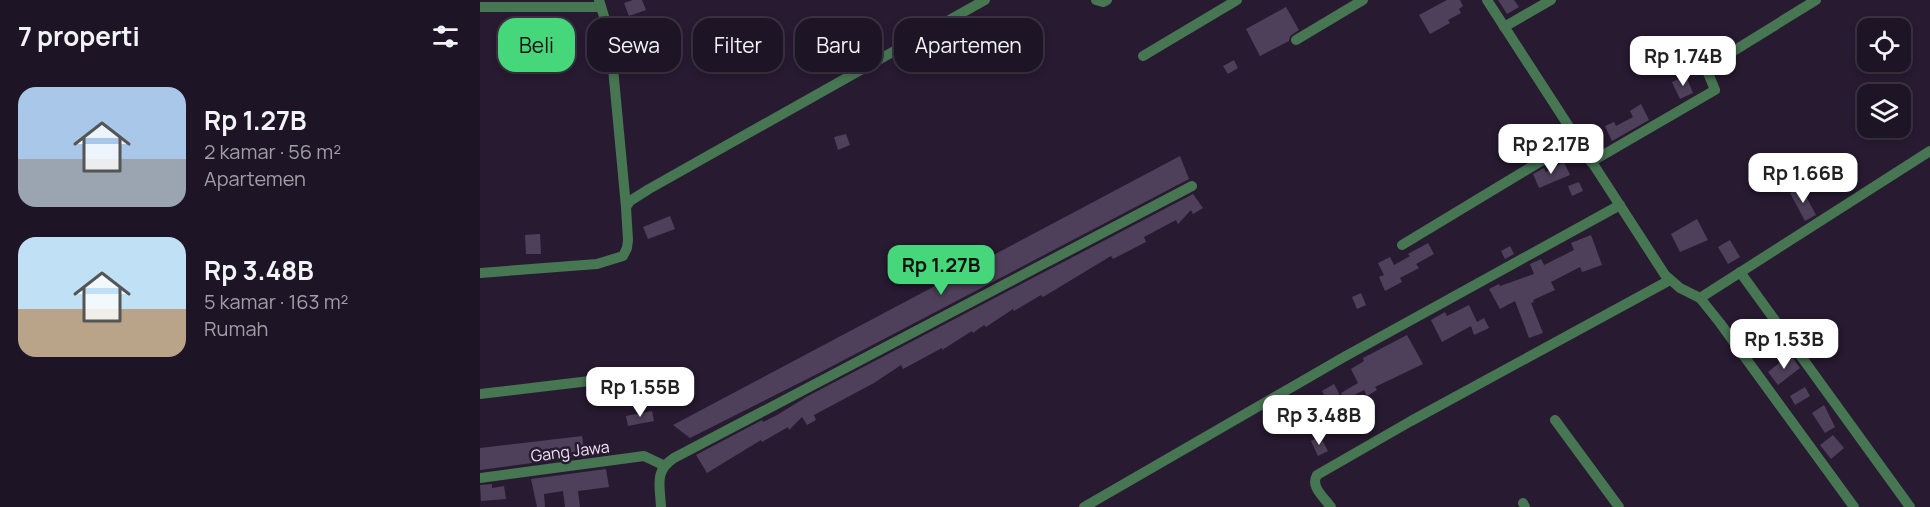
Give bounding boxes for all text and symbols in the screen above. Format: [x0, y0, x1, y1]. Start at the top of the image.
text: 7 properti [18, 18, 140, 54]
chip: Beli [498, 18, 575, 72]
chip: Sewa [587, 18, 681, 72]
chip: Filter [693, 18, 783, 72]
chip: Baru [795, 18, 882, 72]
chip: Apartemen [894, 18, 1043, 72]
map controls [1857, 18, 1911, 138]
button: locate [1857, 18, 1911, 72]
icon: filters [429, 20, 462, 53]
pin: Rp 1.74B [1621, 36, 1745, 87]
text: Rp 1.74B [1644, 42, 1722, 69]
button: layers [1857, 84, 1911, 138]
text: Rp 1.27B [204, 102, 306, 138]
icon: home [66, 111, 138, 183]
pin: Rp 2.17B [1489, 124, 1613, 175]
text: Rp 2.17B [1512, 130, 1590, 157]
text: 2 kamar · 56 m² [204, 138, 341, 165]
pin: Rp 1.66B [1741, 153, 1865, 204]
text: Rp 1.66B [1762, 159, 1844, 186]
text: Apartemen [204, 165, 306, 192]
pin: Rp 1.27B [879, 245, 1003, 296]
text: Rp 1.27B [902, 251, 980, 278]
text: Rp 3.48B [204, 252, 314, 288]
icon: home [66, 261, 138, 333]
text: 5 kamar · 163 m² [204, 288, 349, 315]
text: Rumah [204, 315, 268, 342]
pin: Rp 1.53B [1722, 319, 1846, 370]
text: Rp 1.53B [1744, 325, 1824, 352]
pin: Rp 1.55B [578, 367, 702, 418]
text: Rp 1.55B [600, 373, 680, 400]
pin: Rp 3.48B [1257, 395, 1381, 446]
text: Rp 3.48B [1277, 401, 1361, 428]
street label: Gang Jawa [529, 435, 611, 467]

